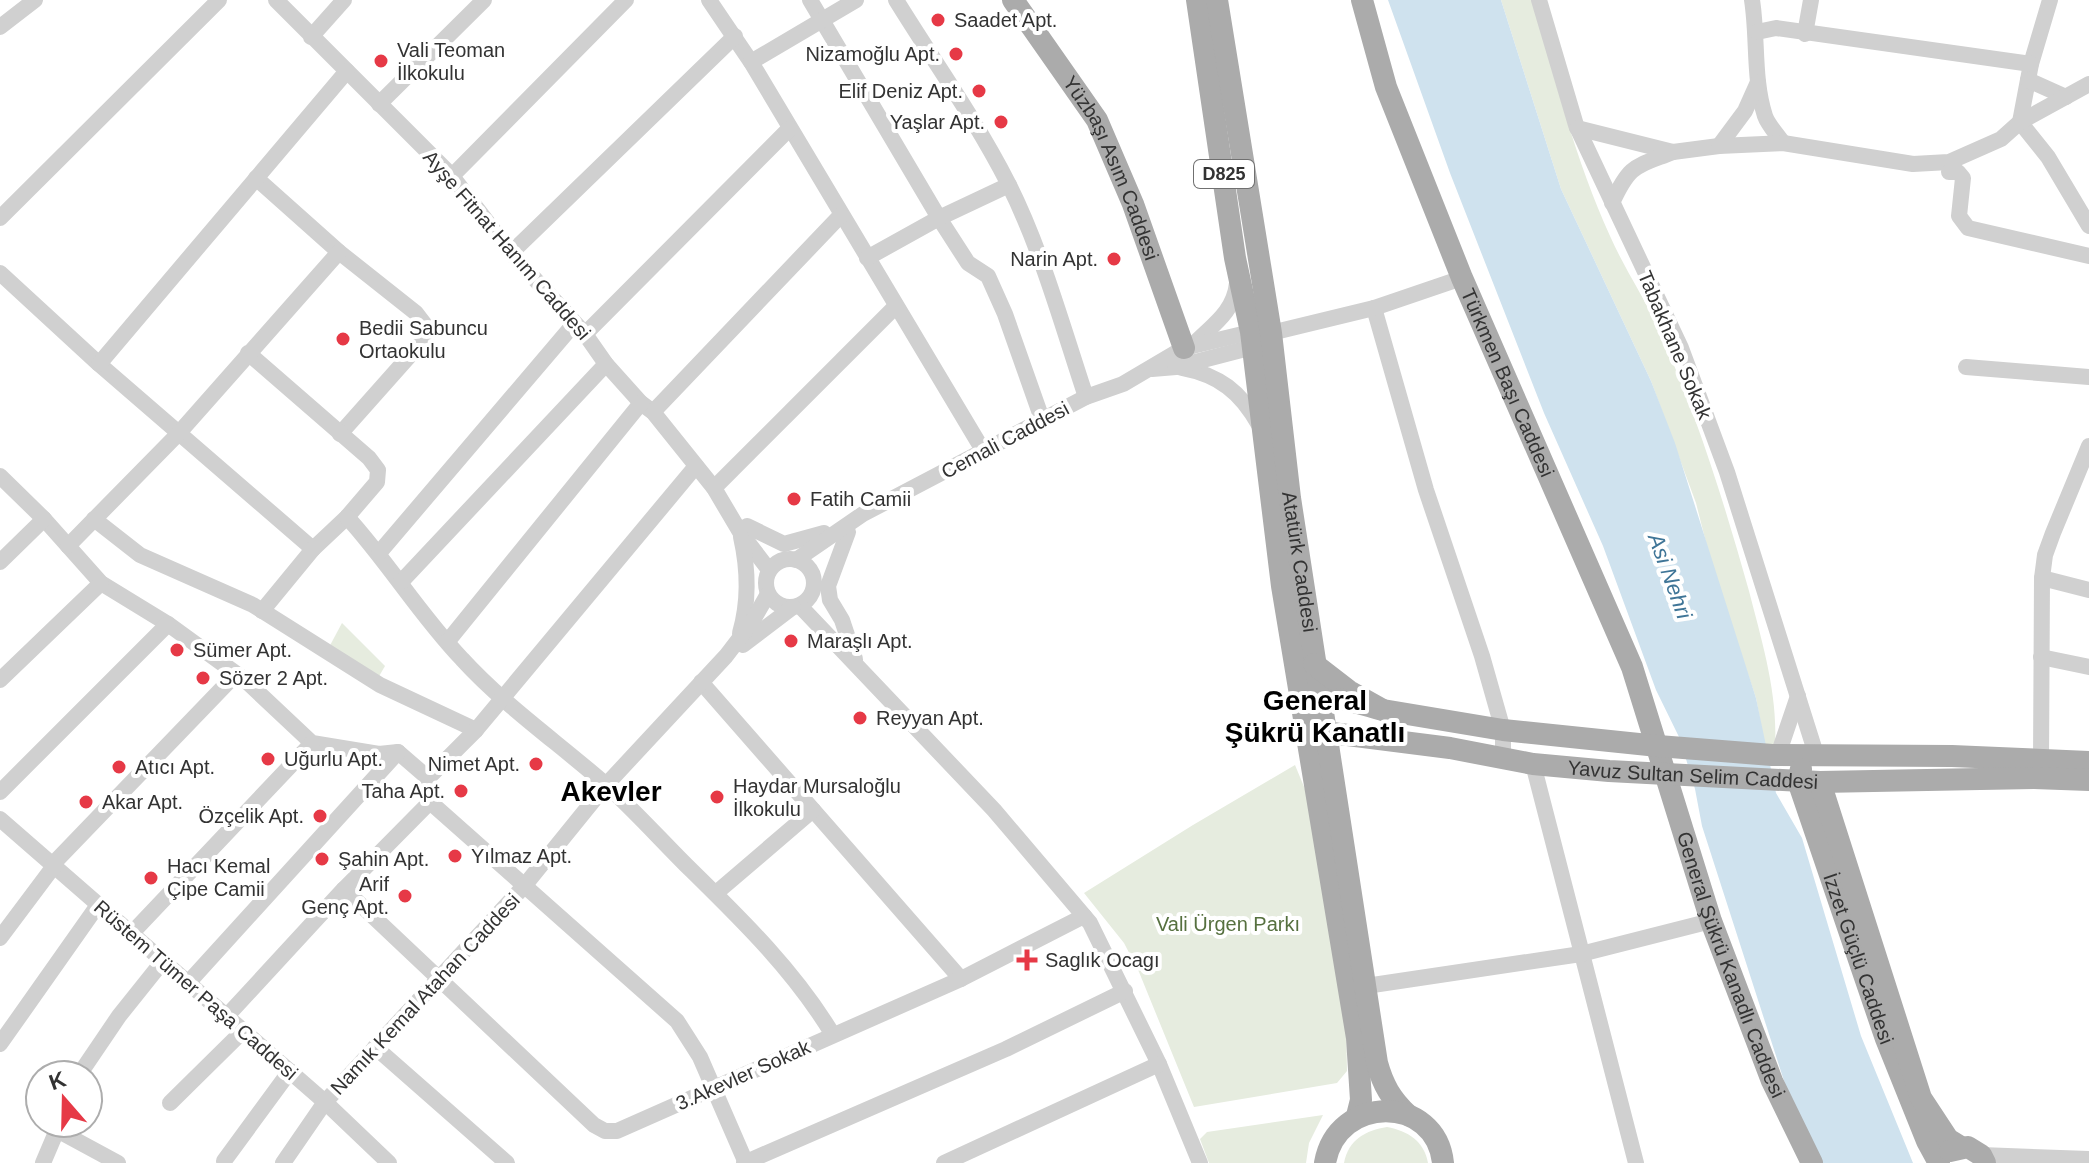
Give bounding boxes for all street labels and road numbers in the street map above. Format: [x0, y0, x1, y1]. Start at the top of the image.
street label: Yüzbaşı Asım Caddesi [1059, 72, 1163, 263]
street label: Ayşe Fitnat Hanım Caddesi [419, 146, 595, 344]
road number: D825 [1194, 160, 1254, 188]
street label: Tabakhane Sokak [1634, 268, 1717, 423]
street label: Türkmen Başı Caddesi [1457, 285, 1559, 480]
street label: Cemali Caddesi [938, 397, 1072, 483]
street label: Atatürk Caddesi [1278, 490, 1322, 634]
street label: Yavuz Sultan Selim Caddesi [1567, 756, 1819, 793]
street label: General Şükrü Kanadlı Caddesi [1673, 829, 1789, 1101]
street label: İzzet Güçlü Caddesi [1819, 870, 1898, 1047]
street label: Namık Kemal Atahan Caddesi [326, 889, 524, 1099]
street label: Rüstem Tümer Paşa Caddesi [90, 896, 302, 1084]
street label: 3.Akevler Sokak [673, 1035, 814, 1114]

